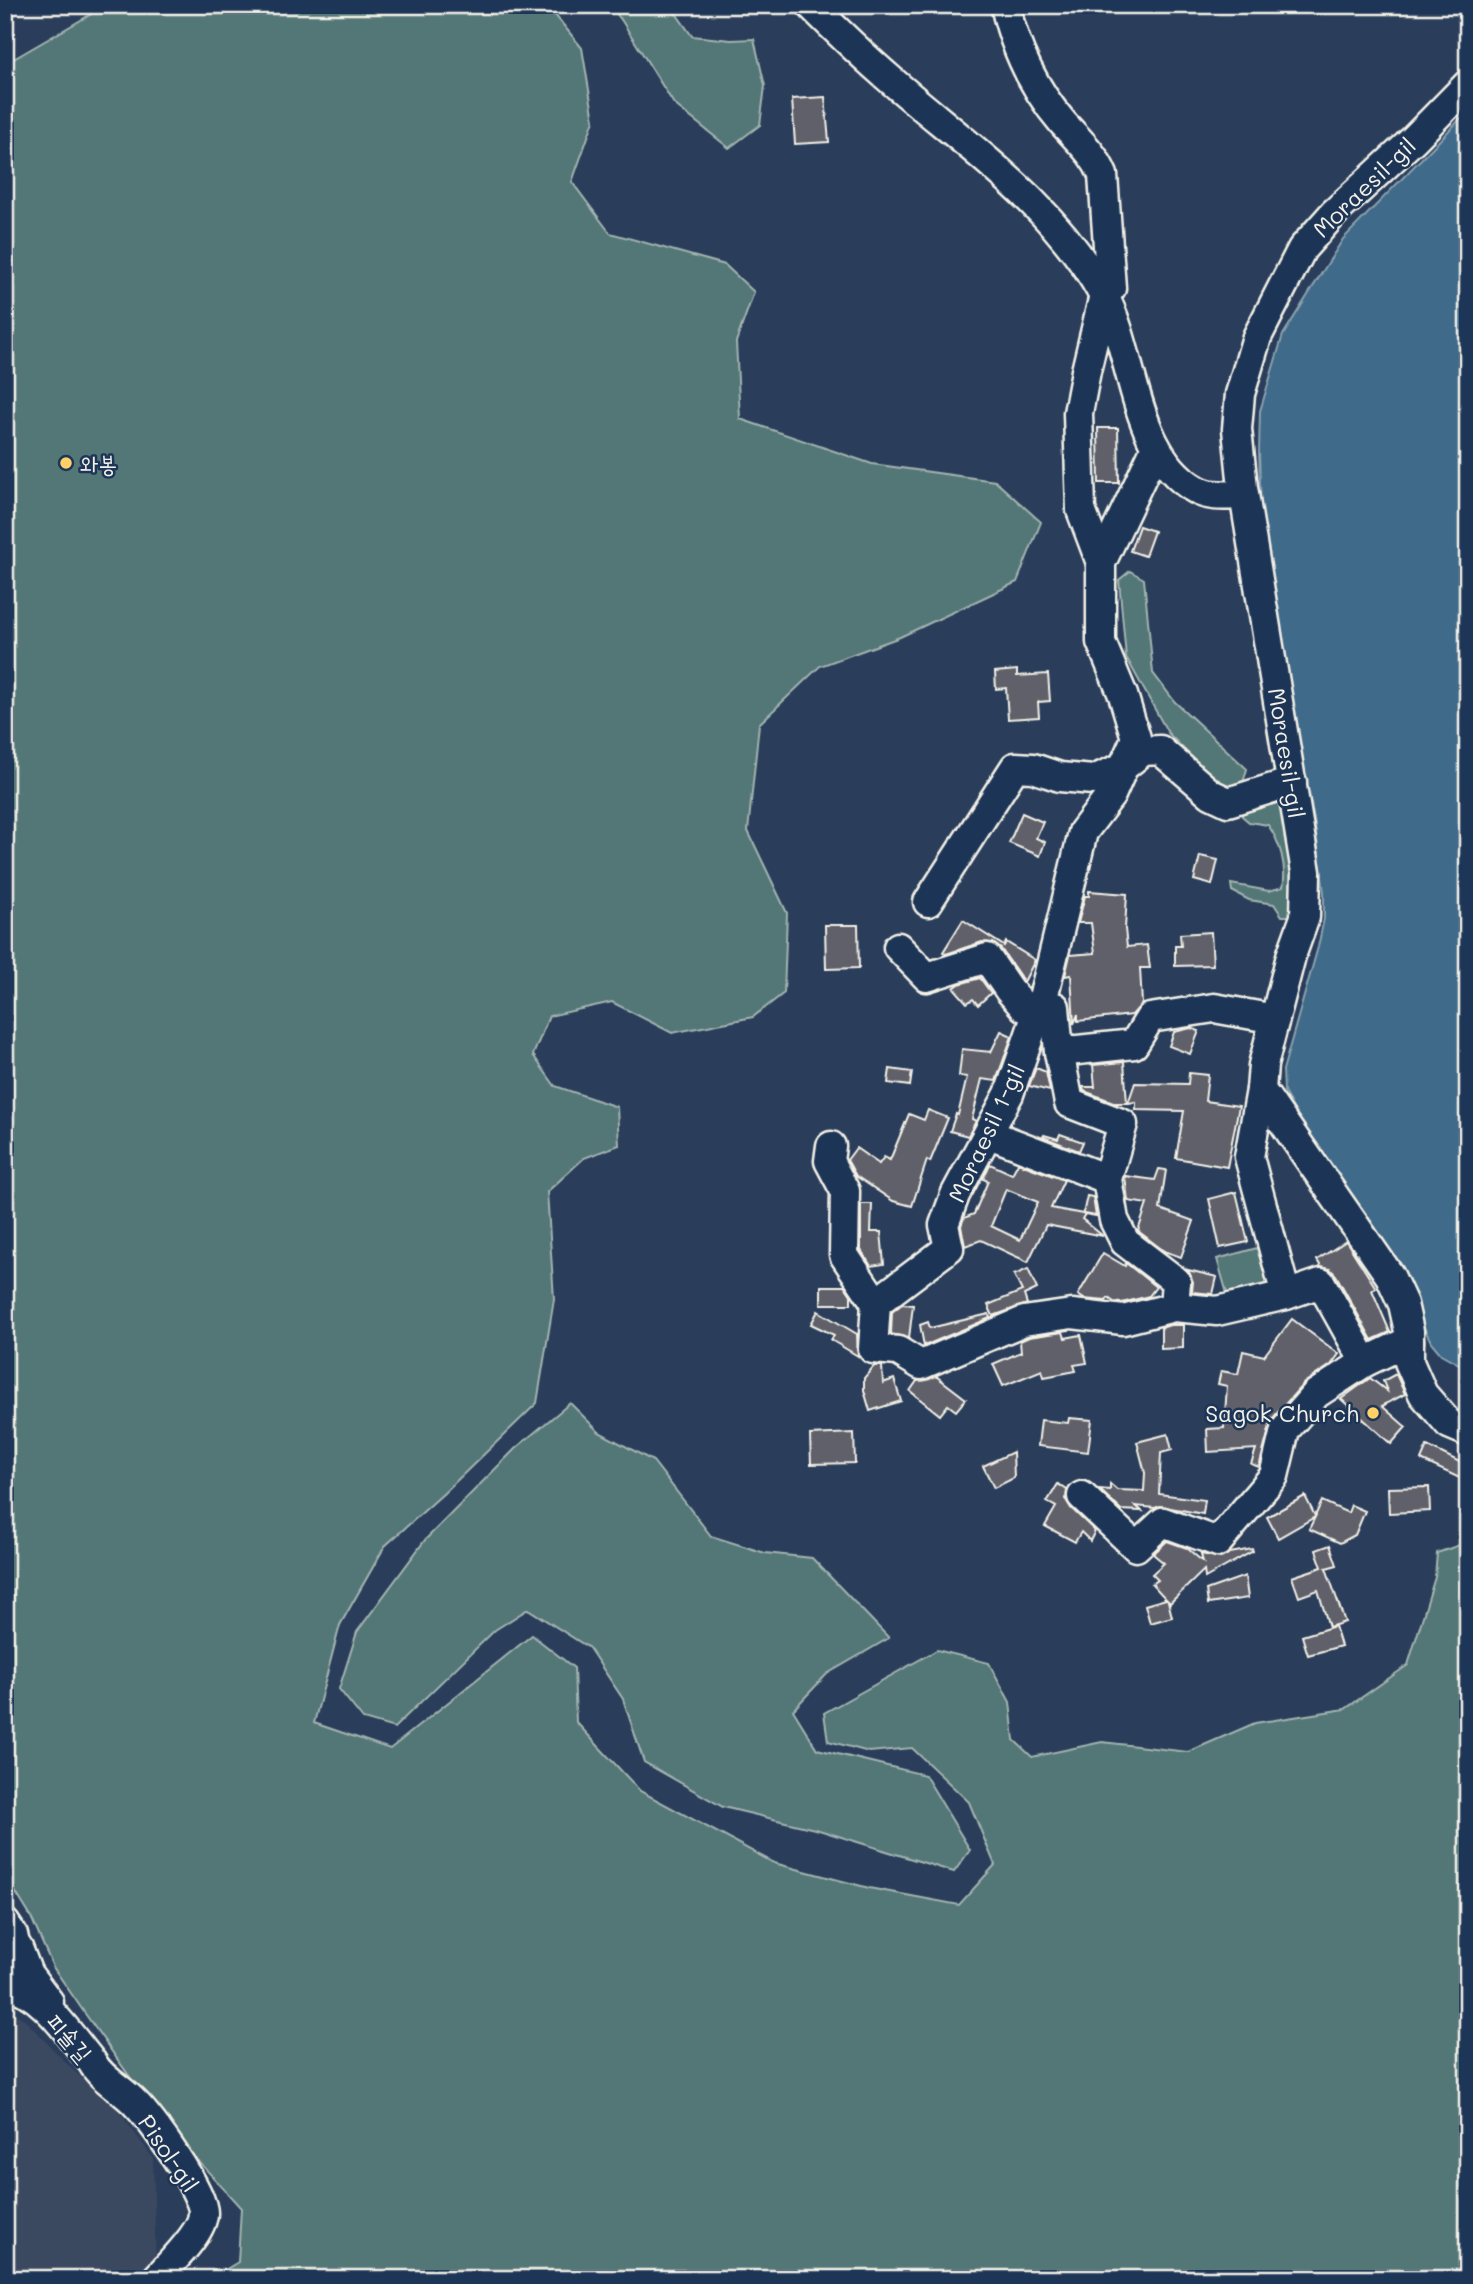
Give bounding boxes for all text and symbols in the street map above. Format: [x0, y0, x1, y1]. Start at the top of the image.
street label: Moraesil-gil [1306, 130, 1422, 244]
place label: 와봉 [80, 448, 117, 478]
marker: 와봉 [58, 455, 74, 471]
street label: Moraesil-gil [1262, 685, 1312, 821]
street label: Moraesil 1-gil [941, 1059, 1031, 1207]
place label: Sagok Church [1205, 1398, 1359, 1428]
marker: Sagok Church [1365, 1405, 1381, 1421]
street label: 피솔길 [41, 2006, 99, 2068]
street label: Pisol-gil [132, 2108, 206, 2198]

